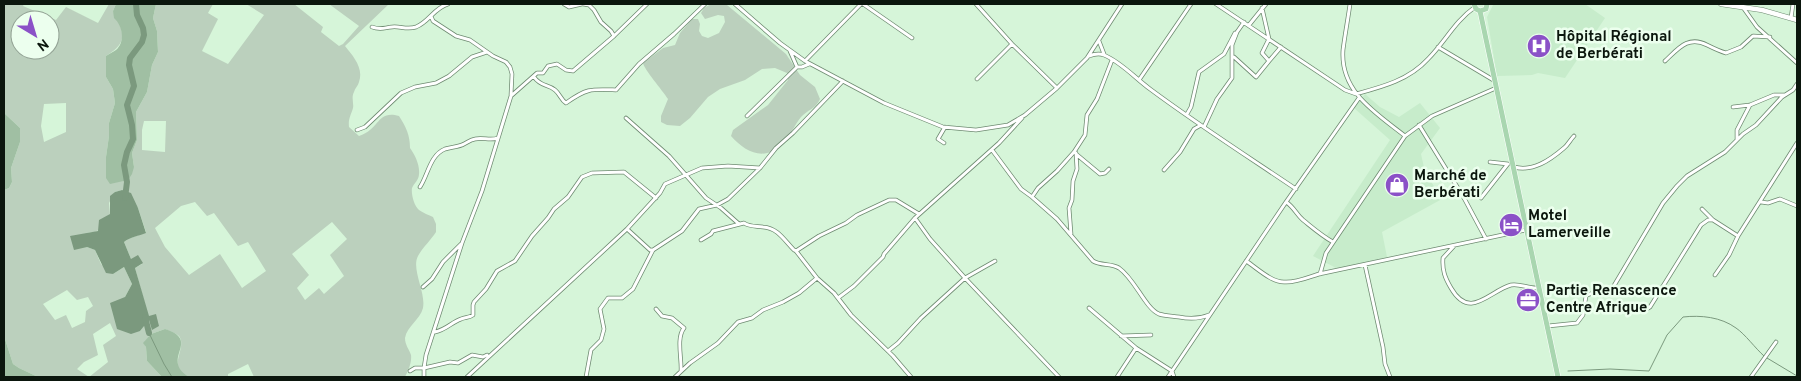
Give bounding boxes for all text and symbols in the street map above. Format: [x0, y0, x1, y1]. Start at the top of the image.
north arrow [10, 10, 60, 60]
place label: Hôpital Régional de Berbérati [1556, 28, 1672, 64]
hospital icon: Hôpital Régional de Berbérati [1526, 33, 1552, 59]
text: N [33, 34, 51, 54]
place label: Marché de Berbérati [1414, 167, 1487, 203]
shop icon: Marché de Berbérati [1384, 172, 1410, 198]
place label: Motel Lamerveille [1528, 207, 1611, 243]
hotel icon: Motel Lamerveille [1498, 212, 1524, 238]
place label: Partie Renascence Centre Afrique [1546, 282, 1677, 318]
office icon: Partie Renascence Centre Afrique [1515, 287, 1541, 313]

